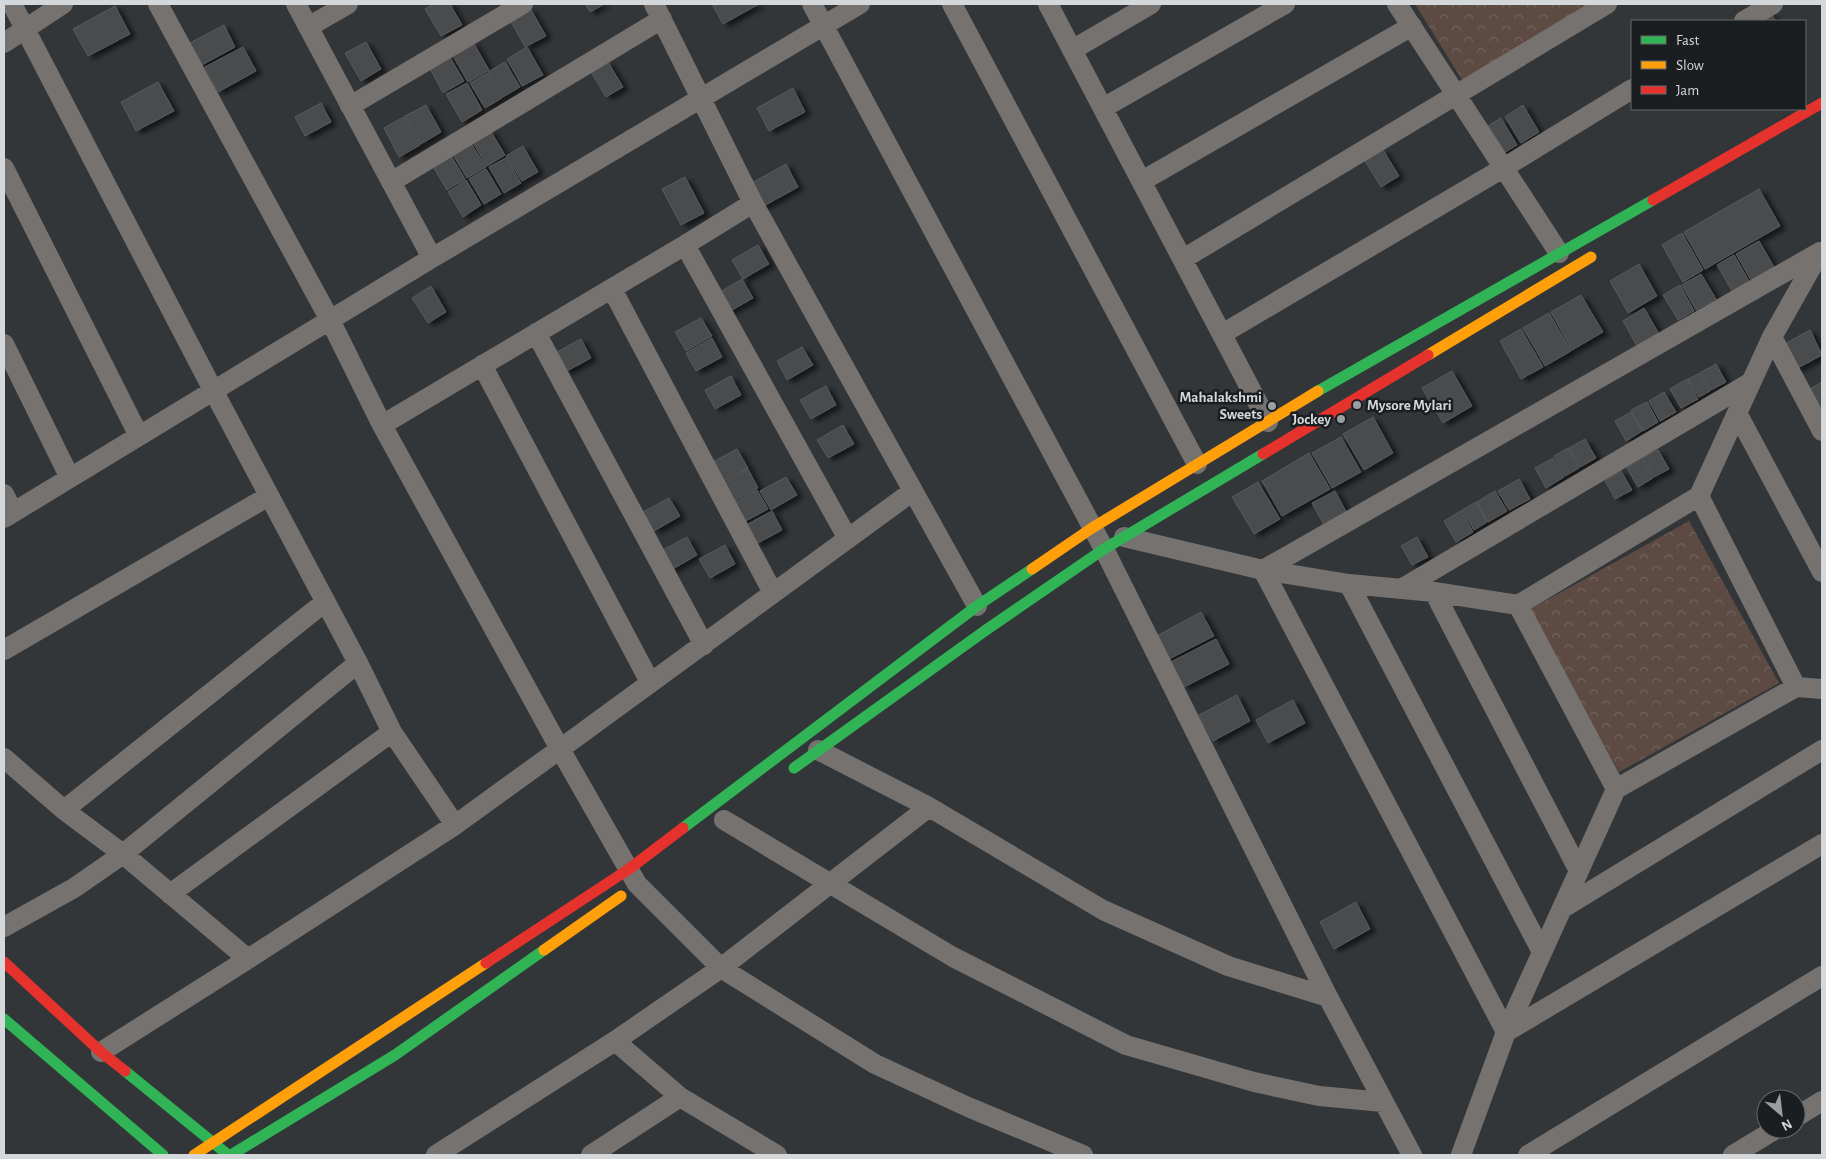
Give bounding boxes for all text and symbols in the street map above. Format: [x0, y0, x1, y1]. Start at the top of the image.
legend [1631, 20, 1806, 110]
text: Fast [1676, 33, 1700, 48]
text: Slow [1676, 58, 1704, 73]
text: Jam [1676, 83, 1699, 98]
place label: Mahalakshmi Sweets [1179, 390, 1262, 422]
place label: Mysore Mylari [1367, 398, 1452, 413]
marker: Mysore Mylari [1351, 399, 1363, 411]
marker: Mahalakshmi Sweets [1266, 400, 1278, 412]
place label: Jockey [1292, 412, 1331, 427]
marker: Jockey [1335, 413, 1347, 425]
north arrow [1756, 1089, 1806, 1139]
text: N [1779, 1116, 1794, 1133]

